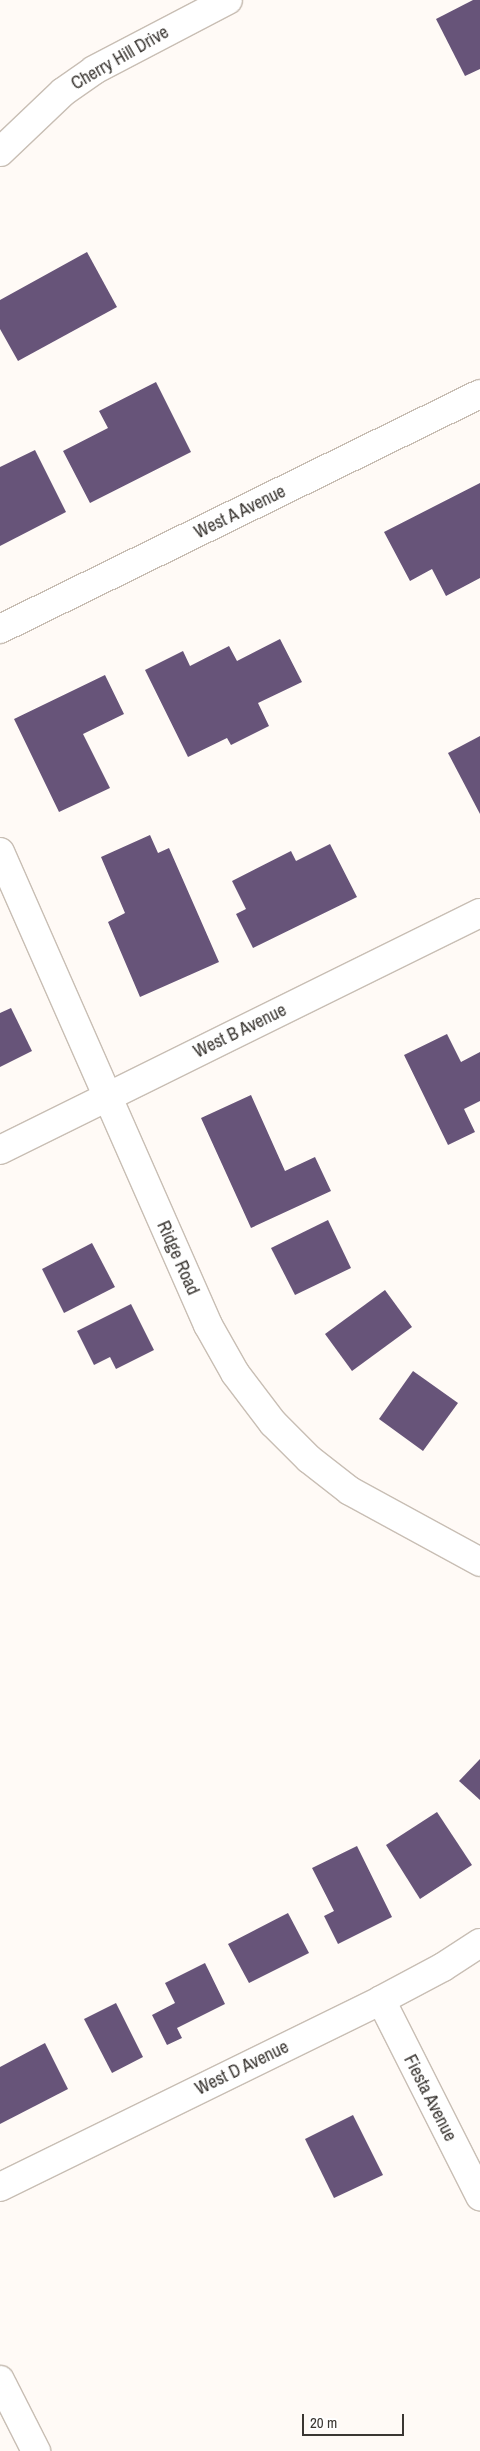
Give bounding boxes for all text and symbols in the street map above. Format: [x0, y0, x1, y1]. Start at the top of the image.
street label: Cherry Hill Drive [67, 21, 173, 95]
street label: West A Avenue [190, 480, 290, 544]
street label: West B Avenue [190, 999, 290, 1063]
street label: Ridge Road [152, 1218, 204, 1298]
street label: West D Avenue [191, 2036, 293, 2100]
street label: Fiesta Avenue [399, 2051, 461, 2145]
scale bar [305, 2404, 408, 2436]
text: 20 m [310, 2412, 337, 2433]

